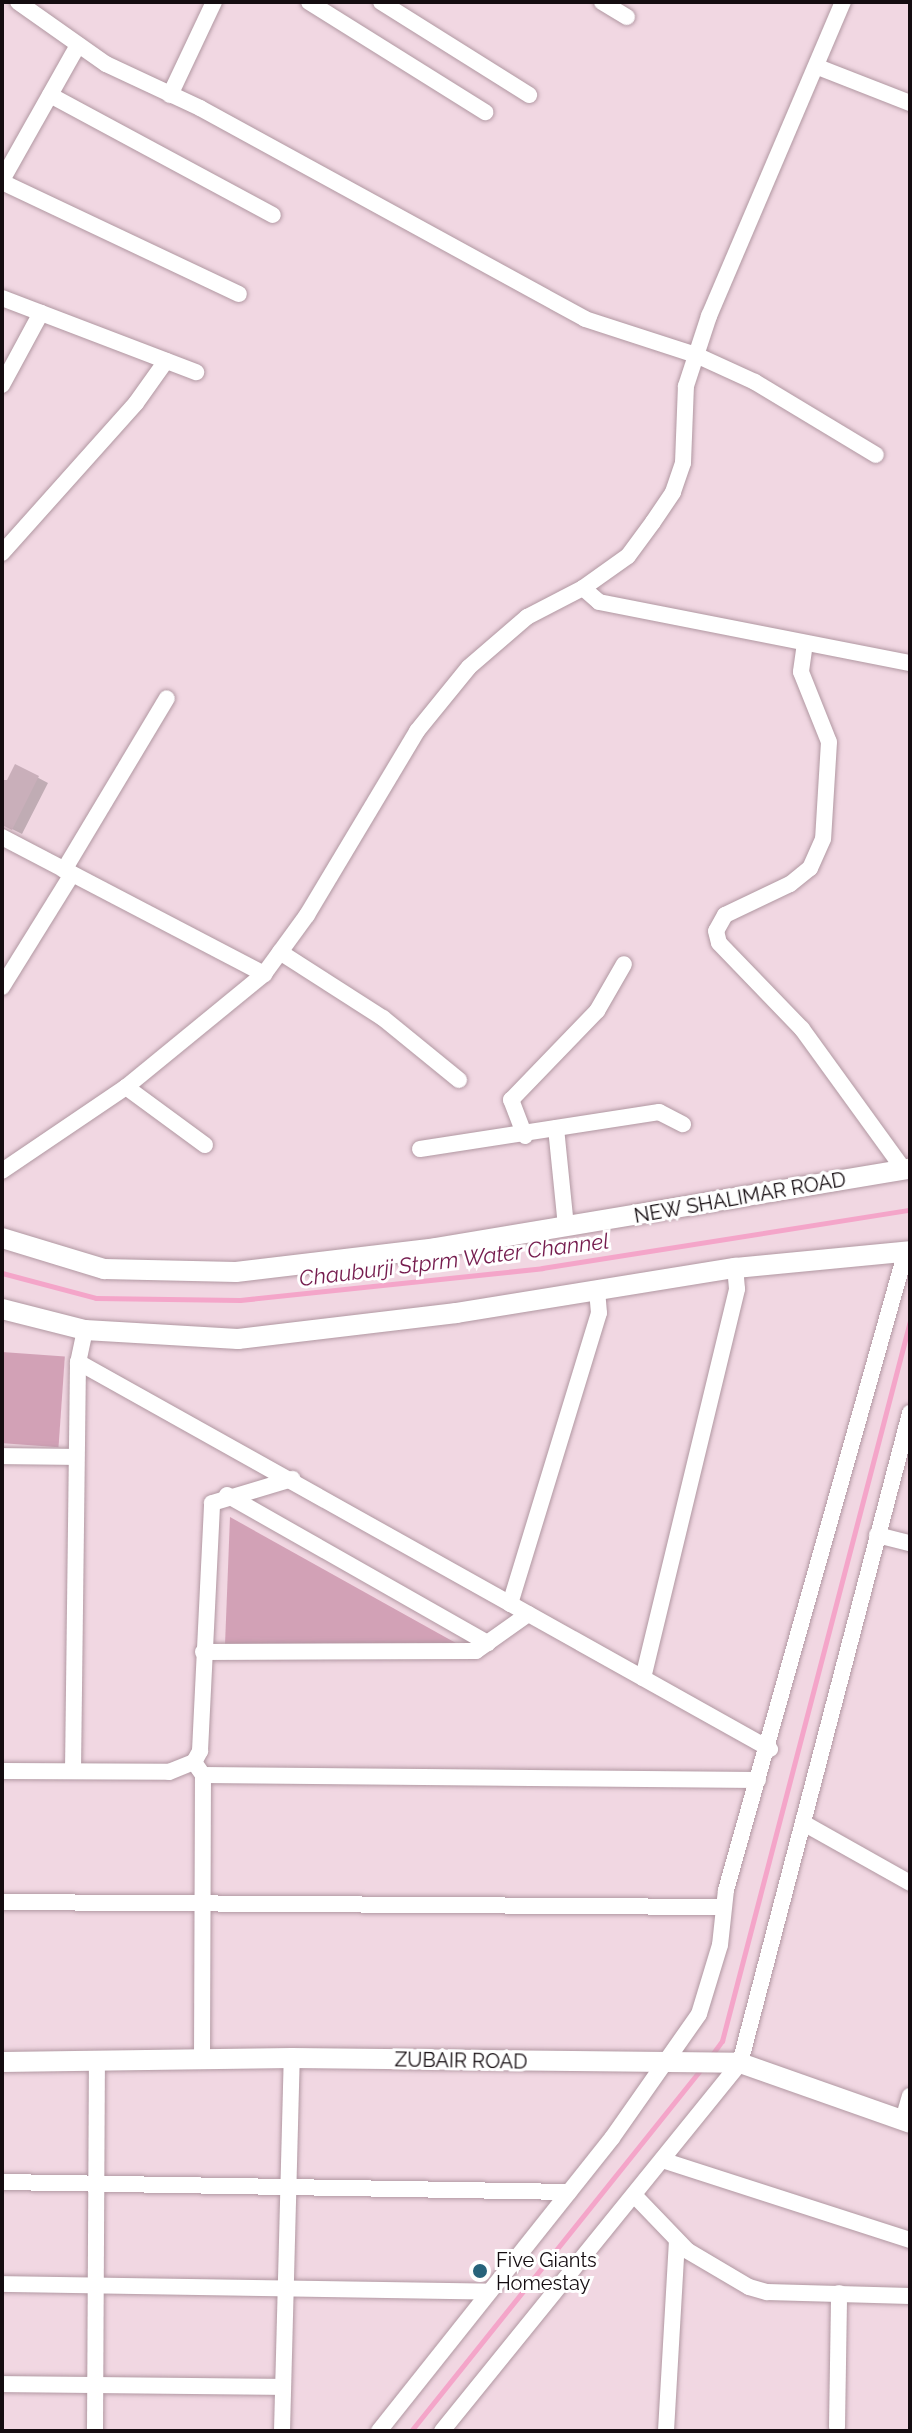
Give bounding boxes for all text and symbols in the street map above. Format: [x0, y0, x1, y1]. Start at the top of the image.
street label: NEW SHALIMAR ROAD [632, 1167, 848, 1229]
water label: Chauburji Stprm Water Channel [297, 1228, 611, 1292]
street label: ZUBAIR ROAD [394, 2048, 528, 2074]
place label: Five Giants Homestay [496, 2248, 597, 2295]
marker: Five Giants Homestay [471, 2262, 489, 2280]

